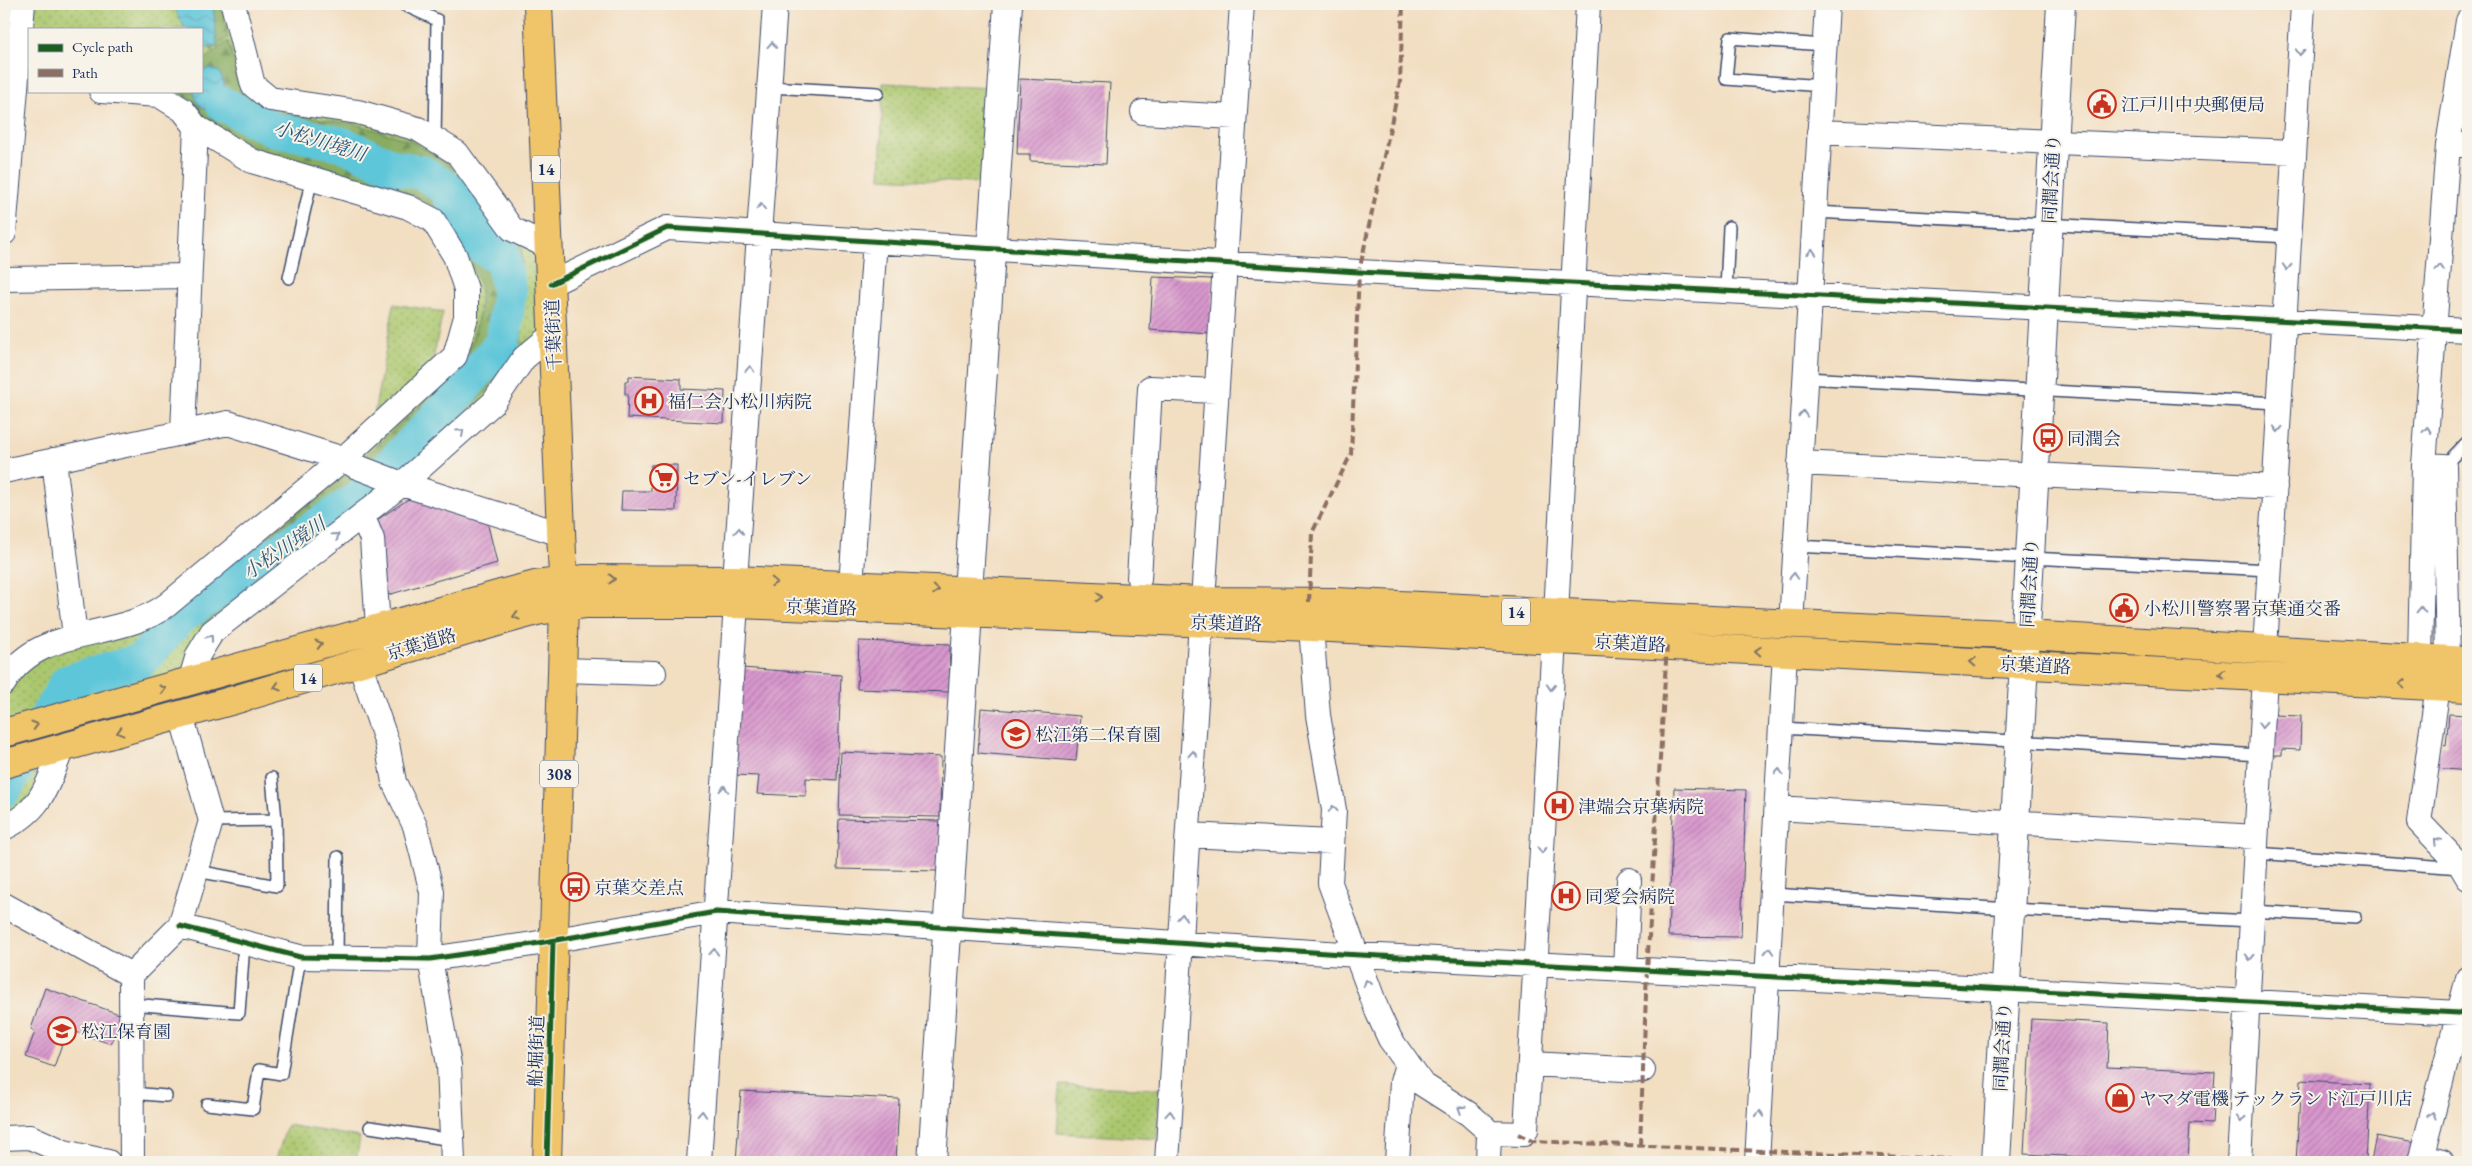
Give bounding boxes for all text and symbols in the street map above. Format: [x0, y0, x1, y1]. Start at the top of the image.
legend [28, 28, 202, 92]
text: Cycle path [72, 37, 134, 56]
one-way arrow [766, 41, 777, 49]
one-way arrow [2294, 49, 2305, 57]
text: Path [72, 63, 98, 82]
public building icon: 江戸川中央郵便局 [2087, 89, 2117, 119]
place label: 江戸川中央郵便局 [2121, 93, 2265, 116]
water label: 小松川境川 [271, 115, 371, 167]
street label: 同潤会通り [2037, 133, 2065, 225]
road number: 14 [532, 156, 560, 182]
one-way arrow [756, 203, 767, 211]
one-way arrow [1807, 247, 1818, 255]
one-way arrow [2282, 263, 2293, 271]
one-way arrow [2434, 264, 2445, 272]
street label: 千葉街道 [540, 299, 566, 371]
one-way arrow [744, 365, 755, 373]
hospital icon: 福仁会小松川病院 [634, 386, 664, 416]
place label: 福仁会小松川病院 [668, 390, 812, 413]
one-way arrow [1798, 410, 1808, 418]
bus stop icon: 同潤会 [2033, 423, 2063, 453]
one-way arrow [2272, 426, 2283, 434]
one-way arrow [2421, 426, 2432, 434]
place label: 同潤会 [2067, 427, 2121, 450]
one-way arrow [455, 429, 464, 438]
supermarket icon: セブン-イレブン [649, 463, 679, 493]
place label: セブン-イレブン [683, 467, 813, 490]
water label: 小松川境川 [238, 510, 332, 585]
one-way arrow [733, 527, 744, 535]
one-way arrow [330, 533, 339, 541]
street label: 同潤会通り [2015, 537, 2043, 629]
one-way arrow [1788, 572, 1799, 580]
one-way arrow [608, 574, 616, 584]
one-way arrow [770, 576, 778, 587]
one-way arrow [933, 584, 941, 595]
one-way arrow [1095, 591, 1103, 602]
public building icon: 小松川警察署京葉通交番 [2109, 593, 2139, 623]
street label: 京葉道路 [785, 594, 857, 620]
place label: 小松川警察署京葉通交番 [2143, 597, 2341, 620]
road number: 14 [1502, 598, 1530, 626]
one-way arrow [2416, 606, 2426, 614]
street label: 京葉道路 [1190, 610, 1262, 636]
one-way arrow [513, 611, 521, 621]
street label: 京葉道路 [383, 623, 459, 665]
street label: 京葉道路 [1593, 630, 1667, 656]
one-way arrow [204, 634, 213, 644]
one-way arrow [314, 640, 323, 650]
one-way arrow [1754, 645, 1762, 656]
street label: 京葉道路 [1998, 652, 2072, 678]
one-way arrow [1968, 656, 1976, 667]
road number: 14 [294, 664, 322, 691]
one-way arrow [2218, 669, 2226, 679]
one-way arrow [2398, 678, 2406, 689]
one-way arrow [273, 682, 281, 692]
one-way arrow [158, 684, 167, 695]
one-way arrow [1546, 684, 1557, 692]
school or university icon: 松江第二保育園 [1001, 719, 1031, 749]
one-way arrow [30, 720, 38, 730]
one-way arrow [2257, 721, 2268, 729]
place label: 松江第二保育園 [1035, 723, 1161, 746]
one-way arrow [117, 726, 125, 736]
one-way arrow [1187, 750, 1198, 758]
road number: 308 [540, 761, 578, 788]
one-way arrow [1773, 767, 1784, 775]
one-way arrow [719, 785, 730, 793]
hospital icon: 津端会京葉病院 [1544, 791, 1574, 821]
place label: 津端会京葉病院 [1578, 795, 1704, 818]
one-way arrow [1327, 805, 1338, 813]
one-way arrow [2434, 838, 2443, 847]
one-way arrow [1536, 846, 1547, 854]
bus stop icon: 京葉交差点 [560, 872, 590, 902]
place label: 京葉交差点 [594, 876, 684, 899]
hospital icon: 同愛会病院 [1551, 881, 1581, 911]
place label: 同愛会病院 [1585, 885, 1675, 908]
one-way arrow [1177, 912, 1188, 920]
one-way arrow [708, 947, 719, 955]
one-way arrow [1763, 947, 1774, 955]
one-way arrow [2244, 953, 2255, 961]
one-way arrow [1363, 979, 1373, 987]
street label: 同潤会通り [1988, 1001, 2016, 1093]
street label: 船堀街道 [523, 1015, 549, 1087]
school or university icon: 松江保育園 [47, 1016, 77, 1046]
place label: 松江保育園 [81, 1020, 171, 1043]
shop icon: ヤマダ電機 テックランド江戸川店 [2105, 1083, 2135, 1113]
place label: ヤマダ電機 テックランド江戸川店 [2139, 1087, 2413, 1110]
one-way arrow [1457, 1106, 1466, 1115]
one-way arrow [697, 1109, 708, 1117]
one-way arrow [1164, 1109, 1175, 1117]
one-way arrow [1754, 1109, 1765, 1117]
one-way arrow [2426, 1111, 2437, 1119]
one-way arrow [2236, 1115, 2247, 1123]

